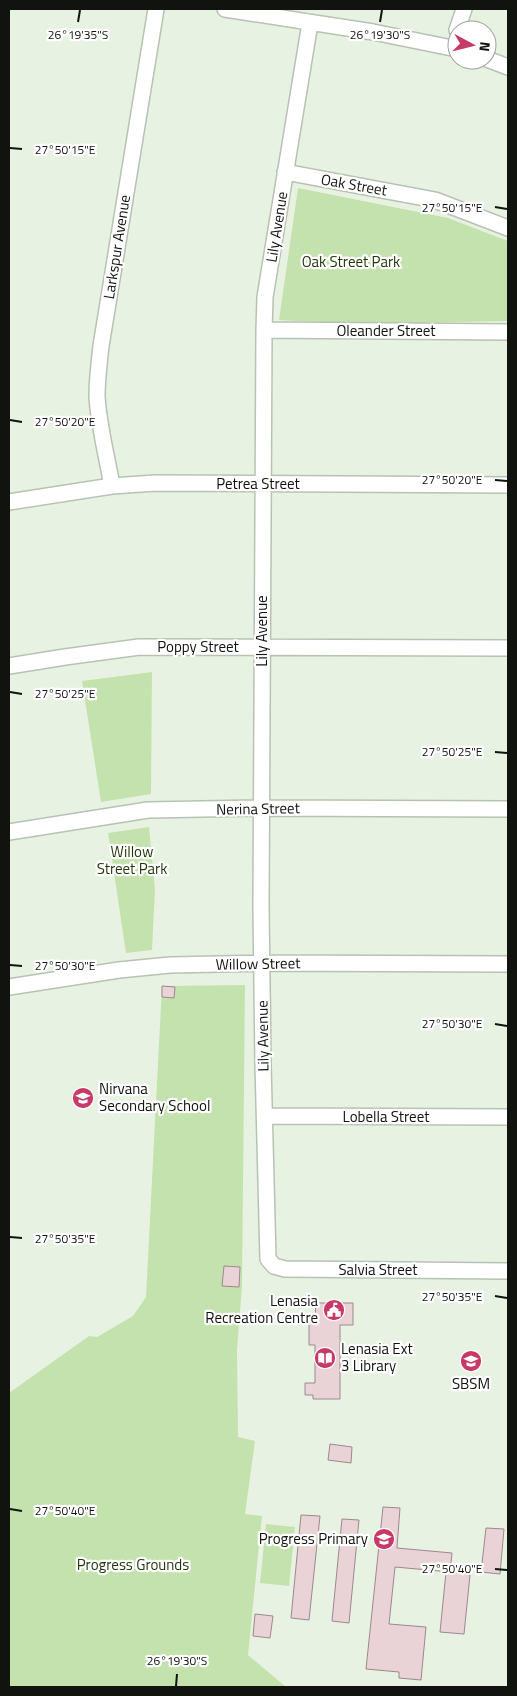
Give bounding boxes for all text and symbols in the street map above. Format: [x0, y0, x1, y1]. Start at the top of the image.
north arrow [447, 20, 497, 70]
text: 26°19'35"S [48, 25, 108, 44]
text: 26°19'30"S [350, 25, 410, 44]
text: N [474, 41, 496, 53]
text: 27°50'15"E [35, 140, 96, 159]
street label: Oak Street [319, 167, 390, 202]
street label: Lily Avenue [260, 190, 293, 264]
street label: Larkspur Avenue [97, 193, 136, 301]
text: 27°50'15"E [422, 198, 483, 217]
park label: Oak Street Park [302, 250, 400, 273]
street label: Oleander Street [336, 319, 436, 342]
text: 27°50'20"E [35, 412, 96, 431]
text: 27°50'20"E [422, 470, 483, 489]
street label: Petrea Street [216, 472, 301, 495]
street label: Lily Avenue [250, 595, 273, 667]
street label: Poppy Street [157, 635, 240, 658]
text: 27°50'25"E [35, 684, 96, 703]
text: 27°50'25"E [422, 742, 483, 761]
street label: Nerina Street [216, 796, 301, 821]
park label: Willow Street Park [97, 840, 167, 880]
street label: Willow Street [215, 951, 301, 976]
text: 27°50'30"E [35, 956, 96, 975]
street label: Lily Avenue [250, 1000, 275, 1072]
text: 27°50'30"E [422, 1014, 483, 1033]
place label: Nirvana Secondary School [99, 1077, 210, 1117]
school or university icon: Nirvana Secondary School [71, 1086, 95, 1110]
street label: Lobella Street [343, 1105, 430, 1128]
text: 27°50'35"E [35, 1229, 96, 1248]
street label: Salvia Street [338, 1258, 418, 1281]
text: 27°50'35"E [422, 1287, 483, 1306]
place label: Lenasia Recreation Centre [205, 1289, 318, 1329]
public building icon: Lenasia Recreation Centre [322, 1298, 346, 1322]
place label: Lenasia Ext 3 Library [341, 1337, 413, 1377]
library icon: Lenasia Ext 3 Library [313, 1346, 337, 1370]
school or university icon: SBSM [459, 1349, 483, 1373]
place label: SBSM [452, 1372, 490, 1395]
text: 27°50'40"E [35, 1501, 96, 1520]
place label: Progress Primary [259, 1527, 368, 1550]
school or university icon: Progress Primary [372, 1527, 396, 1551]
park label: Progress Grounds [77, 1553, 189, 1576]
text: 27°50'40"E [422, 1559, 483, 1578]
text: 26°19'30"S [147, 1651, 207, 1670]

